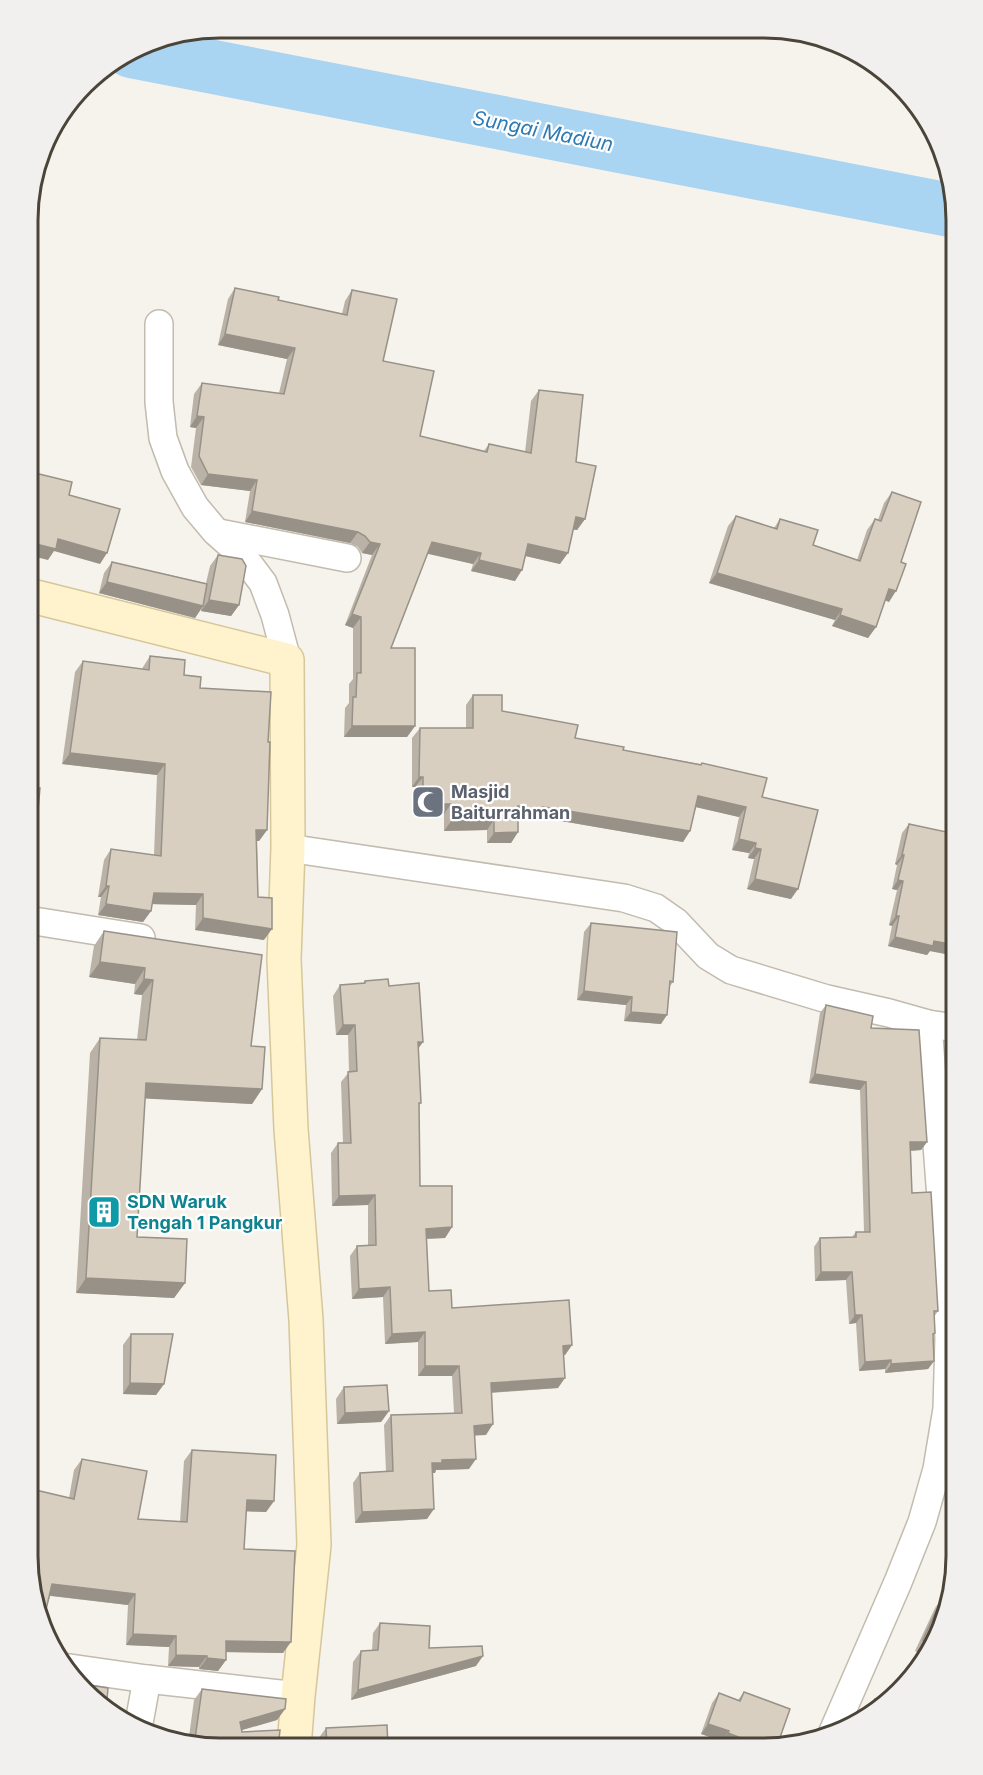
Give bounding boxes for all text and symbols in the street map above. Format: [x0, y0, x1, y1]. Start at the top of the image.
water label: Sungai Madiun [471, 106, 615, 156]
place label: Masjid Baiturrahman [451, 781, 570, 823]
mosque icon: Masjid Baiturrahman [410, 784, 446, 820]
place label: SDN Waruk Tengah 1 Pangkur [127, 1191, 282, 1233]
building icon: SDN Waruk Tengah 1 Pangkur [86, 1194, 122, 1230]

